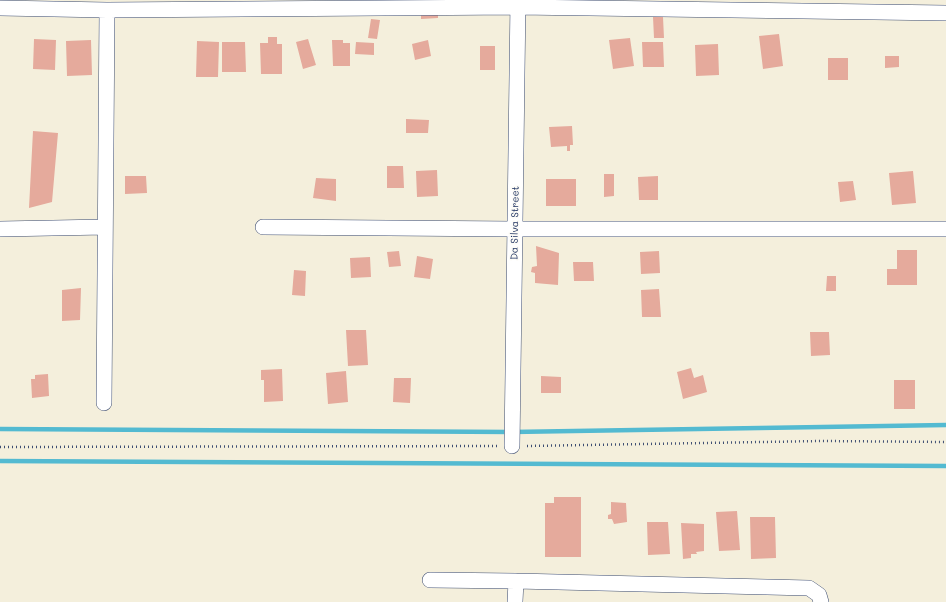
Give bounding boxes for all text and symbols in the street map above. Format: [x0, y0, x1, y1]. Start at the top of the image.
street label: Da Silva Street [508, 186, 522, 260]

